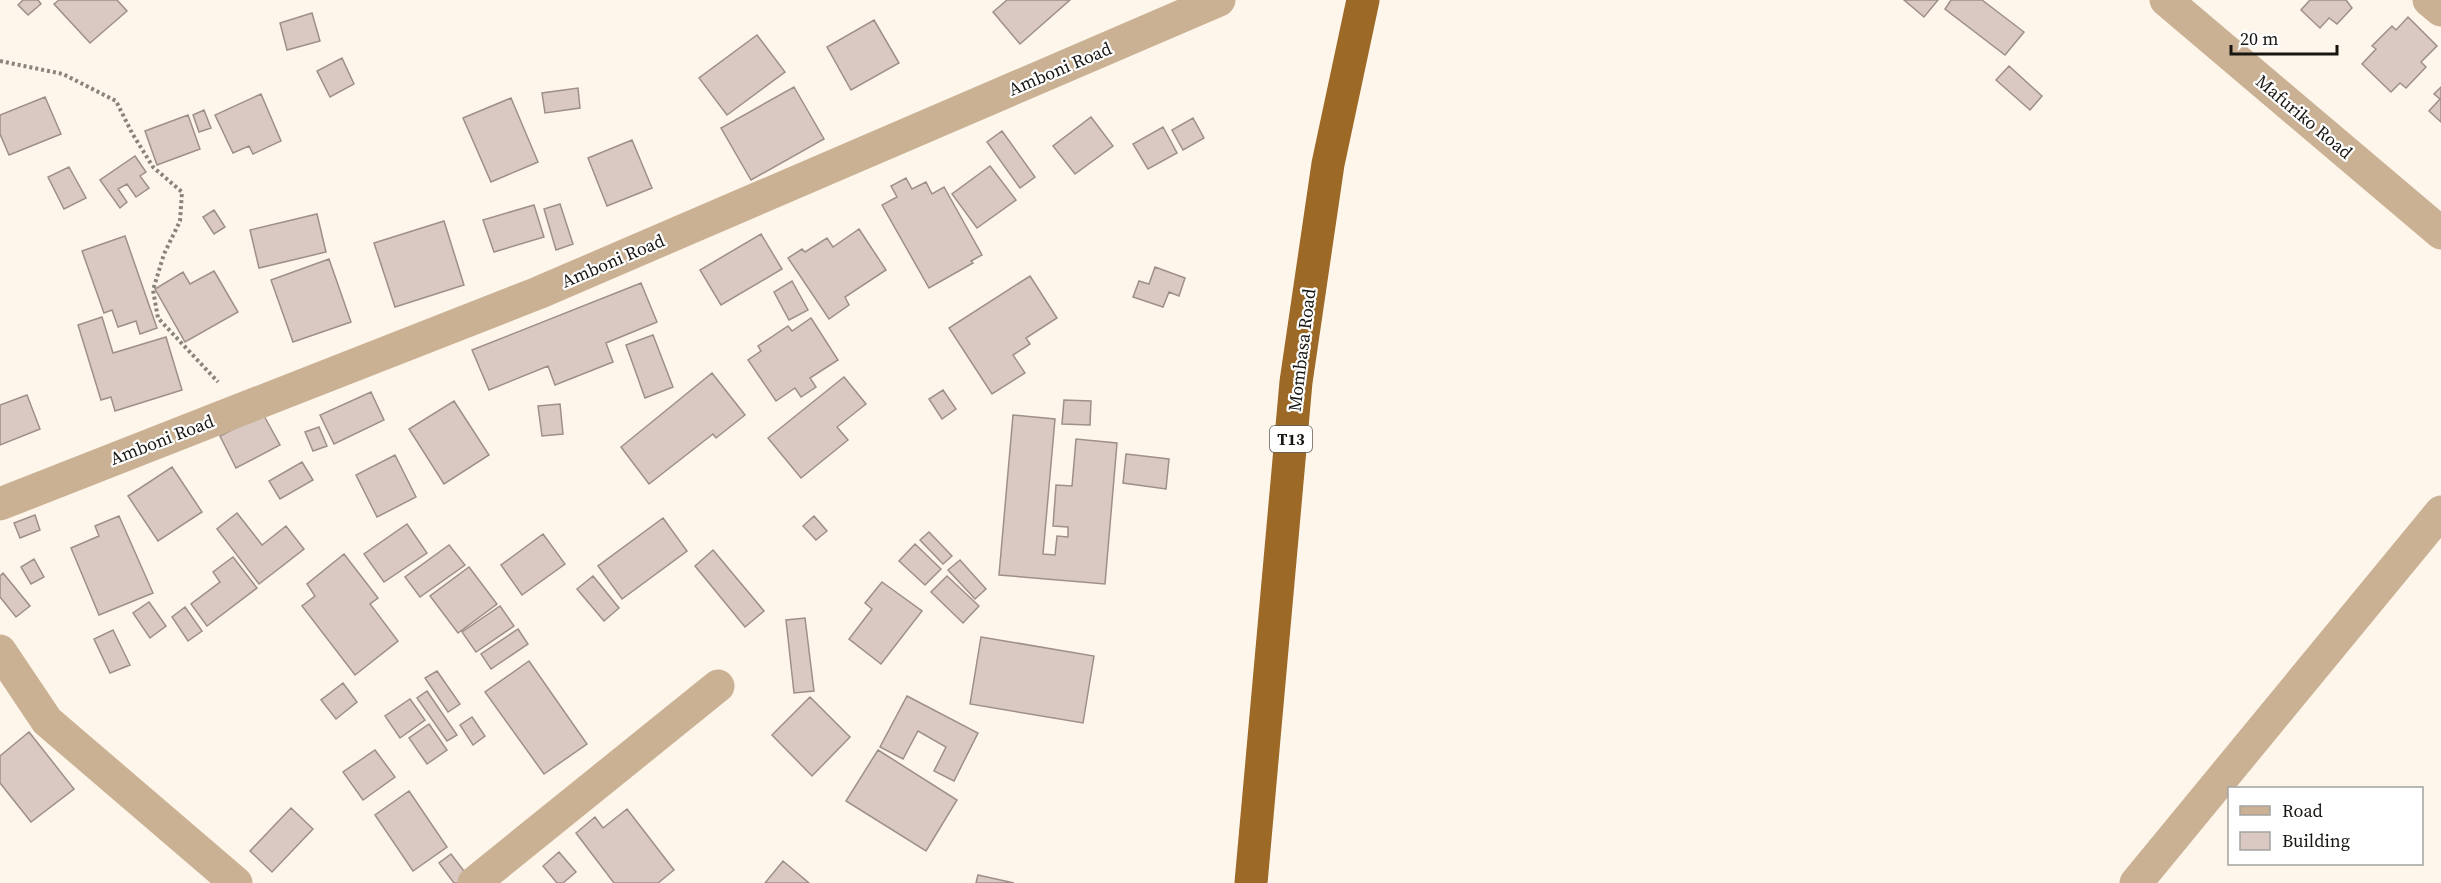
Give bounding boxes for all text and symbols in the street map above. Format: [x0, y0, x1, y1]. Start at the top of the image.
scale bar [2231, 18, 2338, 56]
text: 20 m [2240, 26, 2278, 51]
street label: Amboni Road [1004, 36, 1115, 101]
street label: Mafuriko Road [2251, 69, 2358, 164]
street label: Amboni Road [557, 228, 668, 293]
street label: Mombasa Road [1282, 287, 1321, 413]
street label: Amboni Road [106, 408, 218, 471]
road number: T13 [1270, 426, 1312, 452]
legend [2228, 787, 2423, 865]
text: Road [2282, 798, 2323, 823]
text: Building [2282, 828, 2350, 853]

